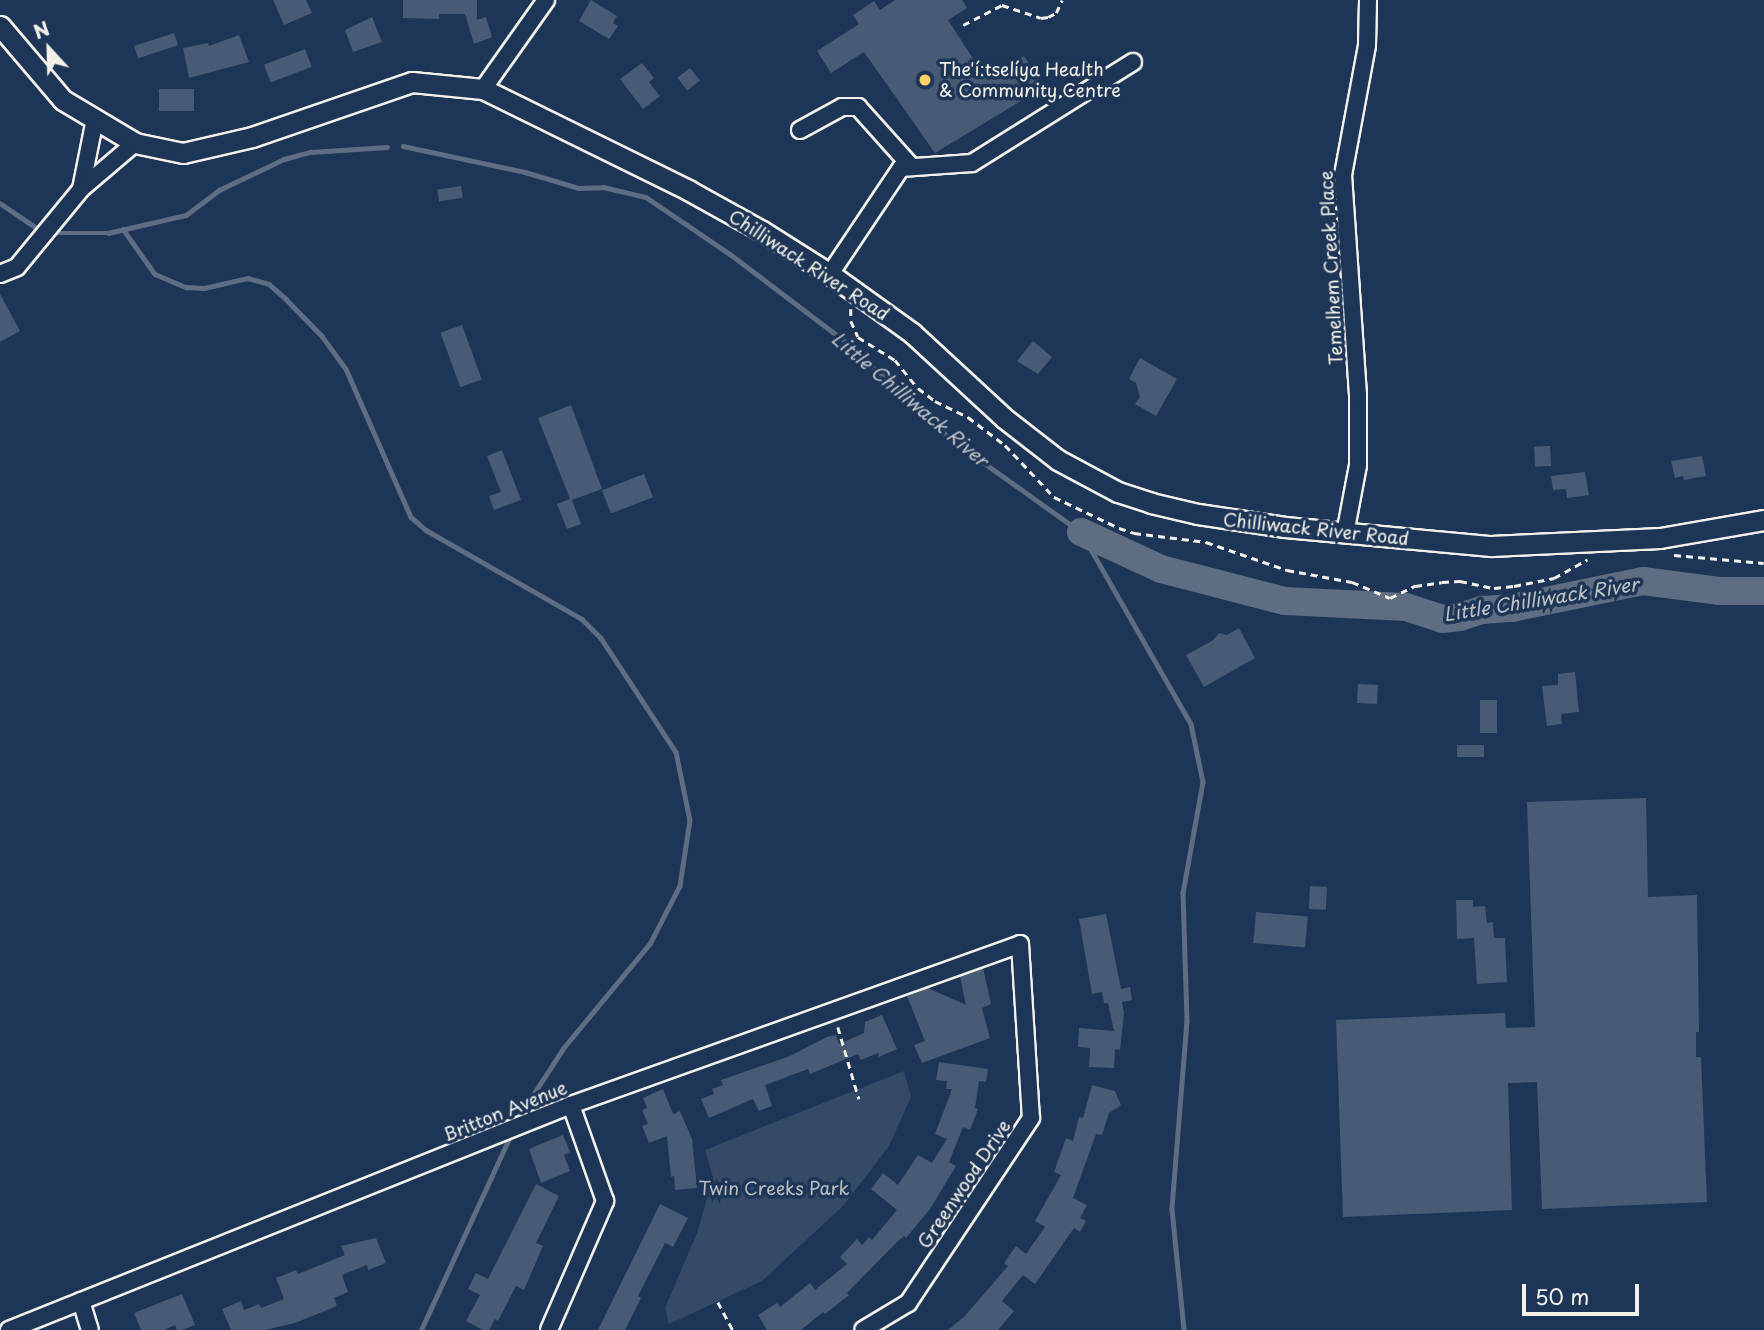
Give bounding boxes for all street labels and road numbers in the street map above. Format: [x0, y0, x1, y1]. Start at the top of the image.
street label: Temelhem Creek Place [1315, 169, 1347, 367]
street label: Chilliwack River Road [724, 205, 894, 325]
street label: Chilliwack River Road [1222, 508, 1410, 550]
street label: Britton Avenue [441, 1077, 569, 1145]
street label: Greenwood Drive [913, 1115, 1015, 1253]

